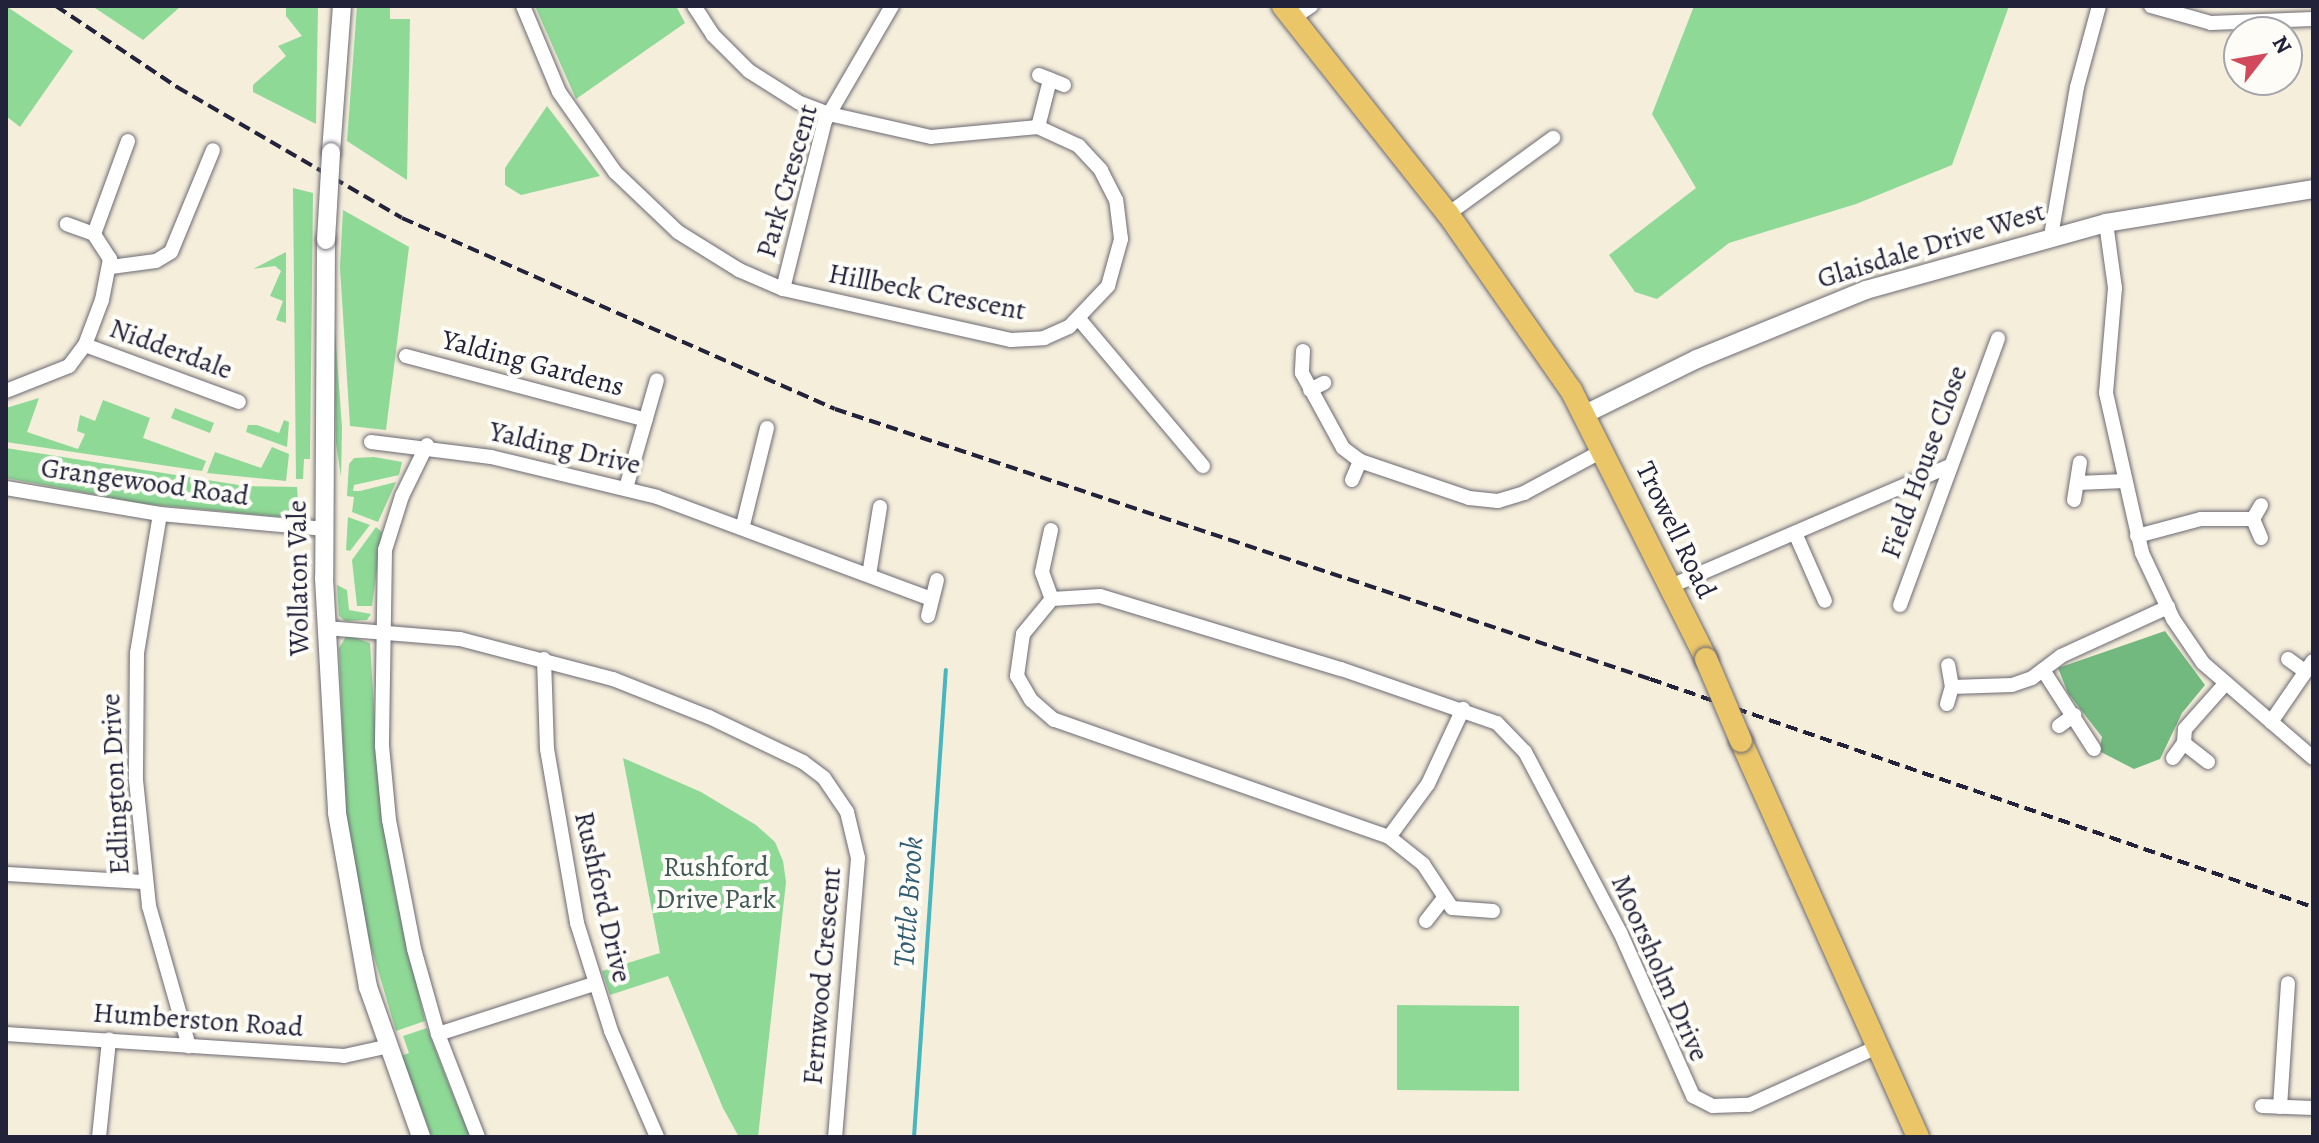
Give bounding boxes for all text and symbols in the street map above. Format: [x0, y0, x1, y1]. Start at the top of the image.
north arrow [2223, 16, 2303, 96]
text: N [2265, 30, 2299, 59]
street label: Park Crescent [749, 100, 825, 262]
street label: Glaisdale Drive West [1813, 194, 2049, 296]
street label: Hillbeck Crescent [825, 256, 1029, 328]
street label: Nidderdale [105, 311, 237, 387]
street label: Yalding Gardens [438, 323, 628, 403]
street label: Field House Close [1874, 361, 1974, 563]
street label: Yalding Drive [486, 414, 644, 482]
street label: Grangewood Road [39, 451, 251, 513]
street label: Trowell Road [1629, 456, 1723, 604]
street label: Wollaton Vale [280, 500, 316, 656]
street label: Edlington Drive [93, 692, 137, 876]
street label: Rushford Drive [567, 808, 639, 986]
water label: Tottle Brook [885, 835, 931, 969]
park label: Rushford Drive Park [656, 850, 776, 916]
street label: Fernwood Crescent [796, 866, 848, 1086]
street label: Moorsholm Drive [1604, 870, 1716, 1066]
street label: Humberston Road [92, 996, 304, 1044]

